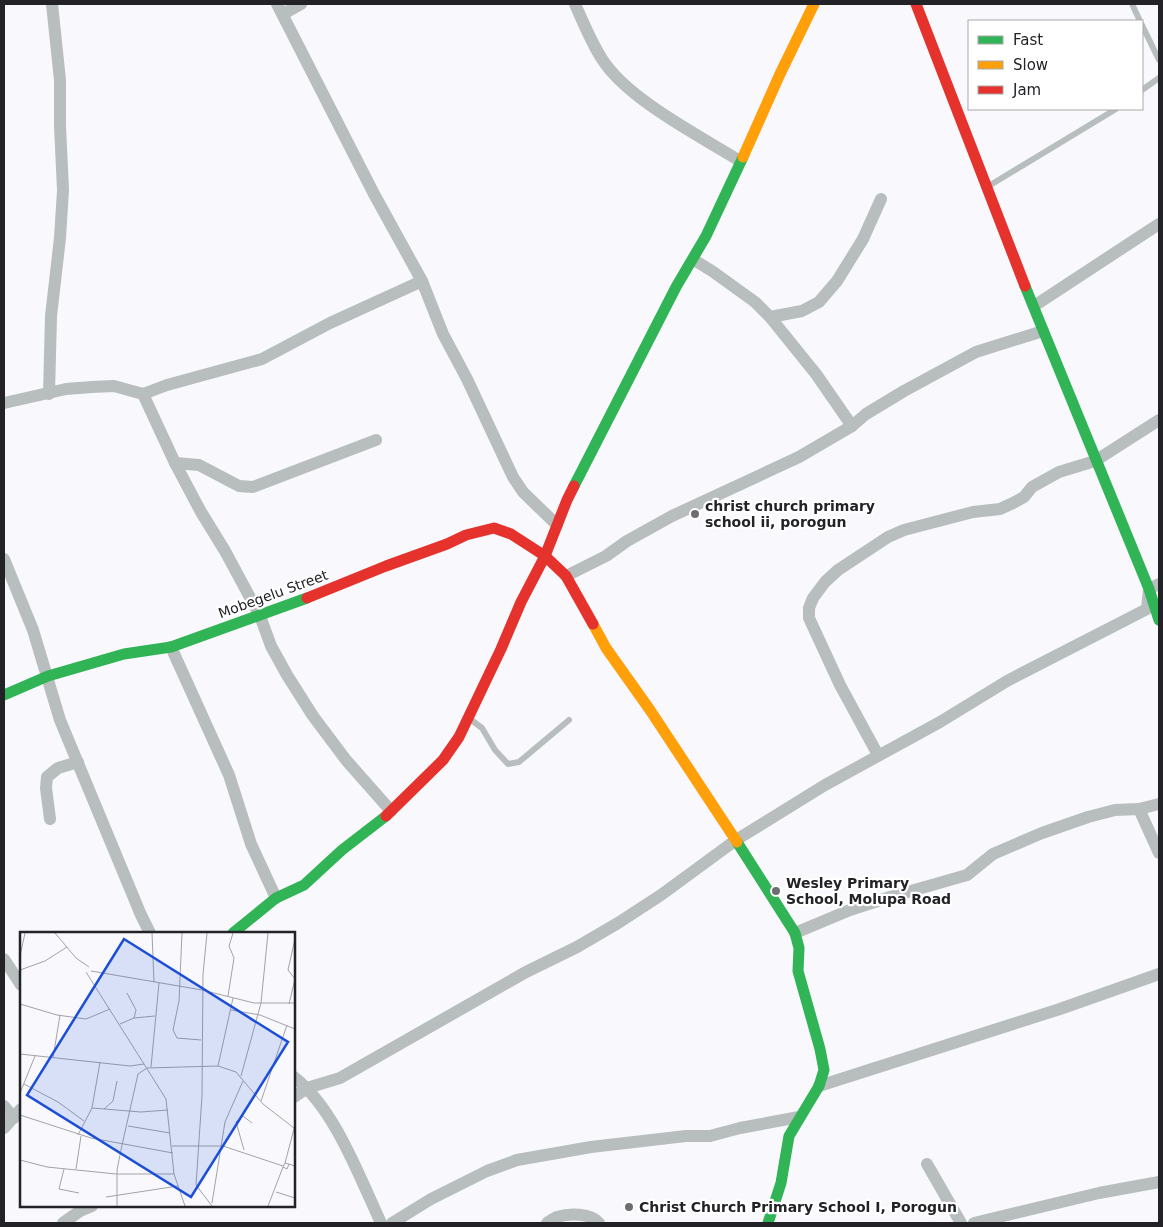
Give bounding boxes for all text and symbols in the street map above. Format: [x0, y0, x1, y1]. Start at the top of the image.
legend [968, 20, 1143, 110]
text: Fast [1013, 31, 1043, 49]
text: Slow [1013, 56, 1048, 74]
text: Jam [1012, 81, 1041, 99]
place label: christ church primary school ii, porogun [705, 498, 875, 530]
marker: christ church primary school ii, porogun [689, 508, 701, 520]
street label: Mobegelu Street [216, 567, 330, 621]
place label: Wesley Primary School, Molupa Road [786, 875, 951, 907]
marker: Wesley Primary School, Molupa Road [770, 885, 782, 897]
inset map [20, 932, 295, 1207]
place label: Christ Church Primary School I, Porogun [639, 1199, 957, 1215]
marker: Christ Church Primary School I, Porogun [623, 1201, 635, 1213]

